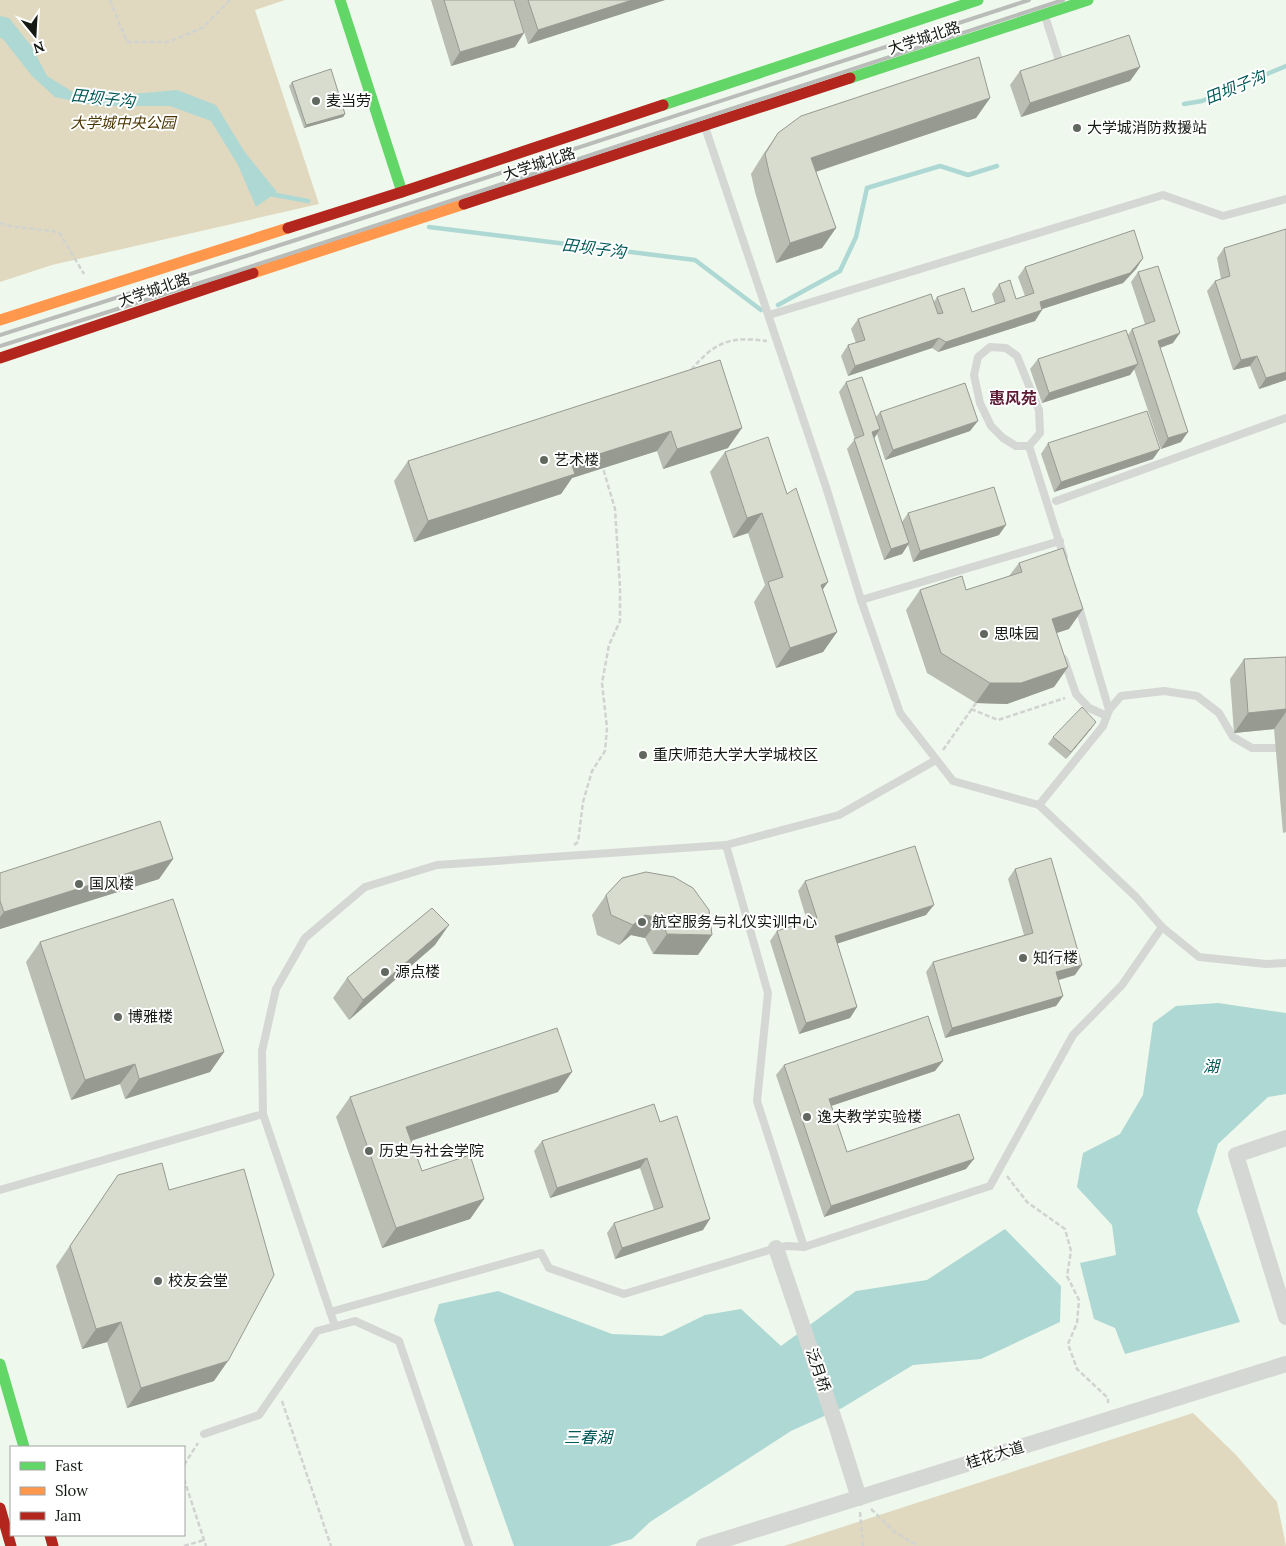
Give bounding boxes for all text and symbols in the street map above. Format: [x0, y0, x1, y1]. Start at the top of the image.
north arrow [10, 10, 60, 60]
street label: 大学城北路 [885, 17, 962, 58]
text: N [31, 37, 47, 58]
water label: 田坝子沟 [1202, 65, 1270, 108]
water label: 田坝子沟 [70, 85, 138, 111]
place label: 麦当劳 [326, 91, 371, 110]
marker: 麦当劳 [310, 95, 322, 107]
park label: 大学城中央公园 [70, 113, 177, 132]
place label: 大学城消防救援站 [1087, 118, 1207, 137]
marker: 大学城消防救援站 [1071, 122, 1083, 134]
street label: 大学城北路 [500, 143, 577, 184]
water label: 田坝子沟 [561, 234, 629, 262]
street label: 大学城北路 [115, 268, 192, 311]
district label: 惠风苑 [989, 388, 1037, 408]
place label: 艺术楼 [554, 450, 599, 469]
marker: 艺术楼 [538, 454, 550, 466]
place label: 思味园 [994, 624, 1039, 643]
marker: 思味园 [978, 628, 990, 640]
place label: 重庆师范大学大学城校区 [653, 745, 818, 764]
marker: 重庆师范大学大学城校区 [637, 749, 649, 761]
place label: 国风楼 [89, 874, 134, 893]
marker: 国风楼 [73, 878, 85, 890]
place label: 航空服务与礼仪实训中心 [652, 912, 817, 931]
marker: 航空服务与礼仪实训中心 [636, 916, 648, 928]
place label: 知行楼 [1033, 948, 1078, 967]
marker: 知行楼 [1017, 952, 1029, 964]
place label: 源点楼 [395, 962, 440, 981]
marker: 源点楼 [379, 966, 391, 978]
place label: 博雅楼 [128, 1007, 173, 1026]
marker: 博雅楼 [112, 1011, 124, 1023]
water label: 湖 [1203, 1056, 1222, 1076]
place label: 逸夫教学实验楼 [817, 1107, 922, 1126]
marker: 逸夫教学实验楼 [801, 1111, 813, 1123]
place label: 历史与社会学院 [379, 1141, 484, 1160]
marker: 历史与社会学院 [363, 1145, 375, 1157]
place label: 校友会堂 [168, 1271, 228, 1290]
marker: 校友会堂 [152, 1275, 164, 1287]
street label: 泛月桥 [802, 1345, 835, 1394]
water label: 三春湖 [564, 1427, 615, 1447]
street label: 桂花大道 [963, 1437, 1026, 1472]
legend [10, 1446, 185, 1536]
text: Fast [55, 1456, 83, 1475]
text: Slow [55, 1481, 88, 1500]
text: Jam [54, 1506, 82, 1525]

